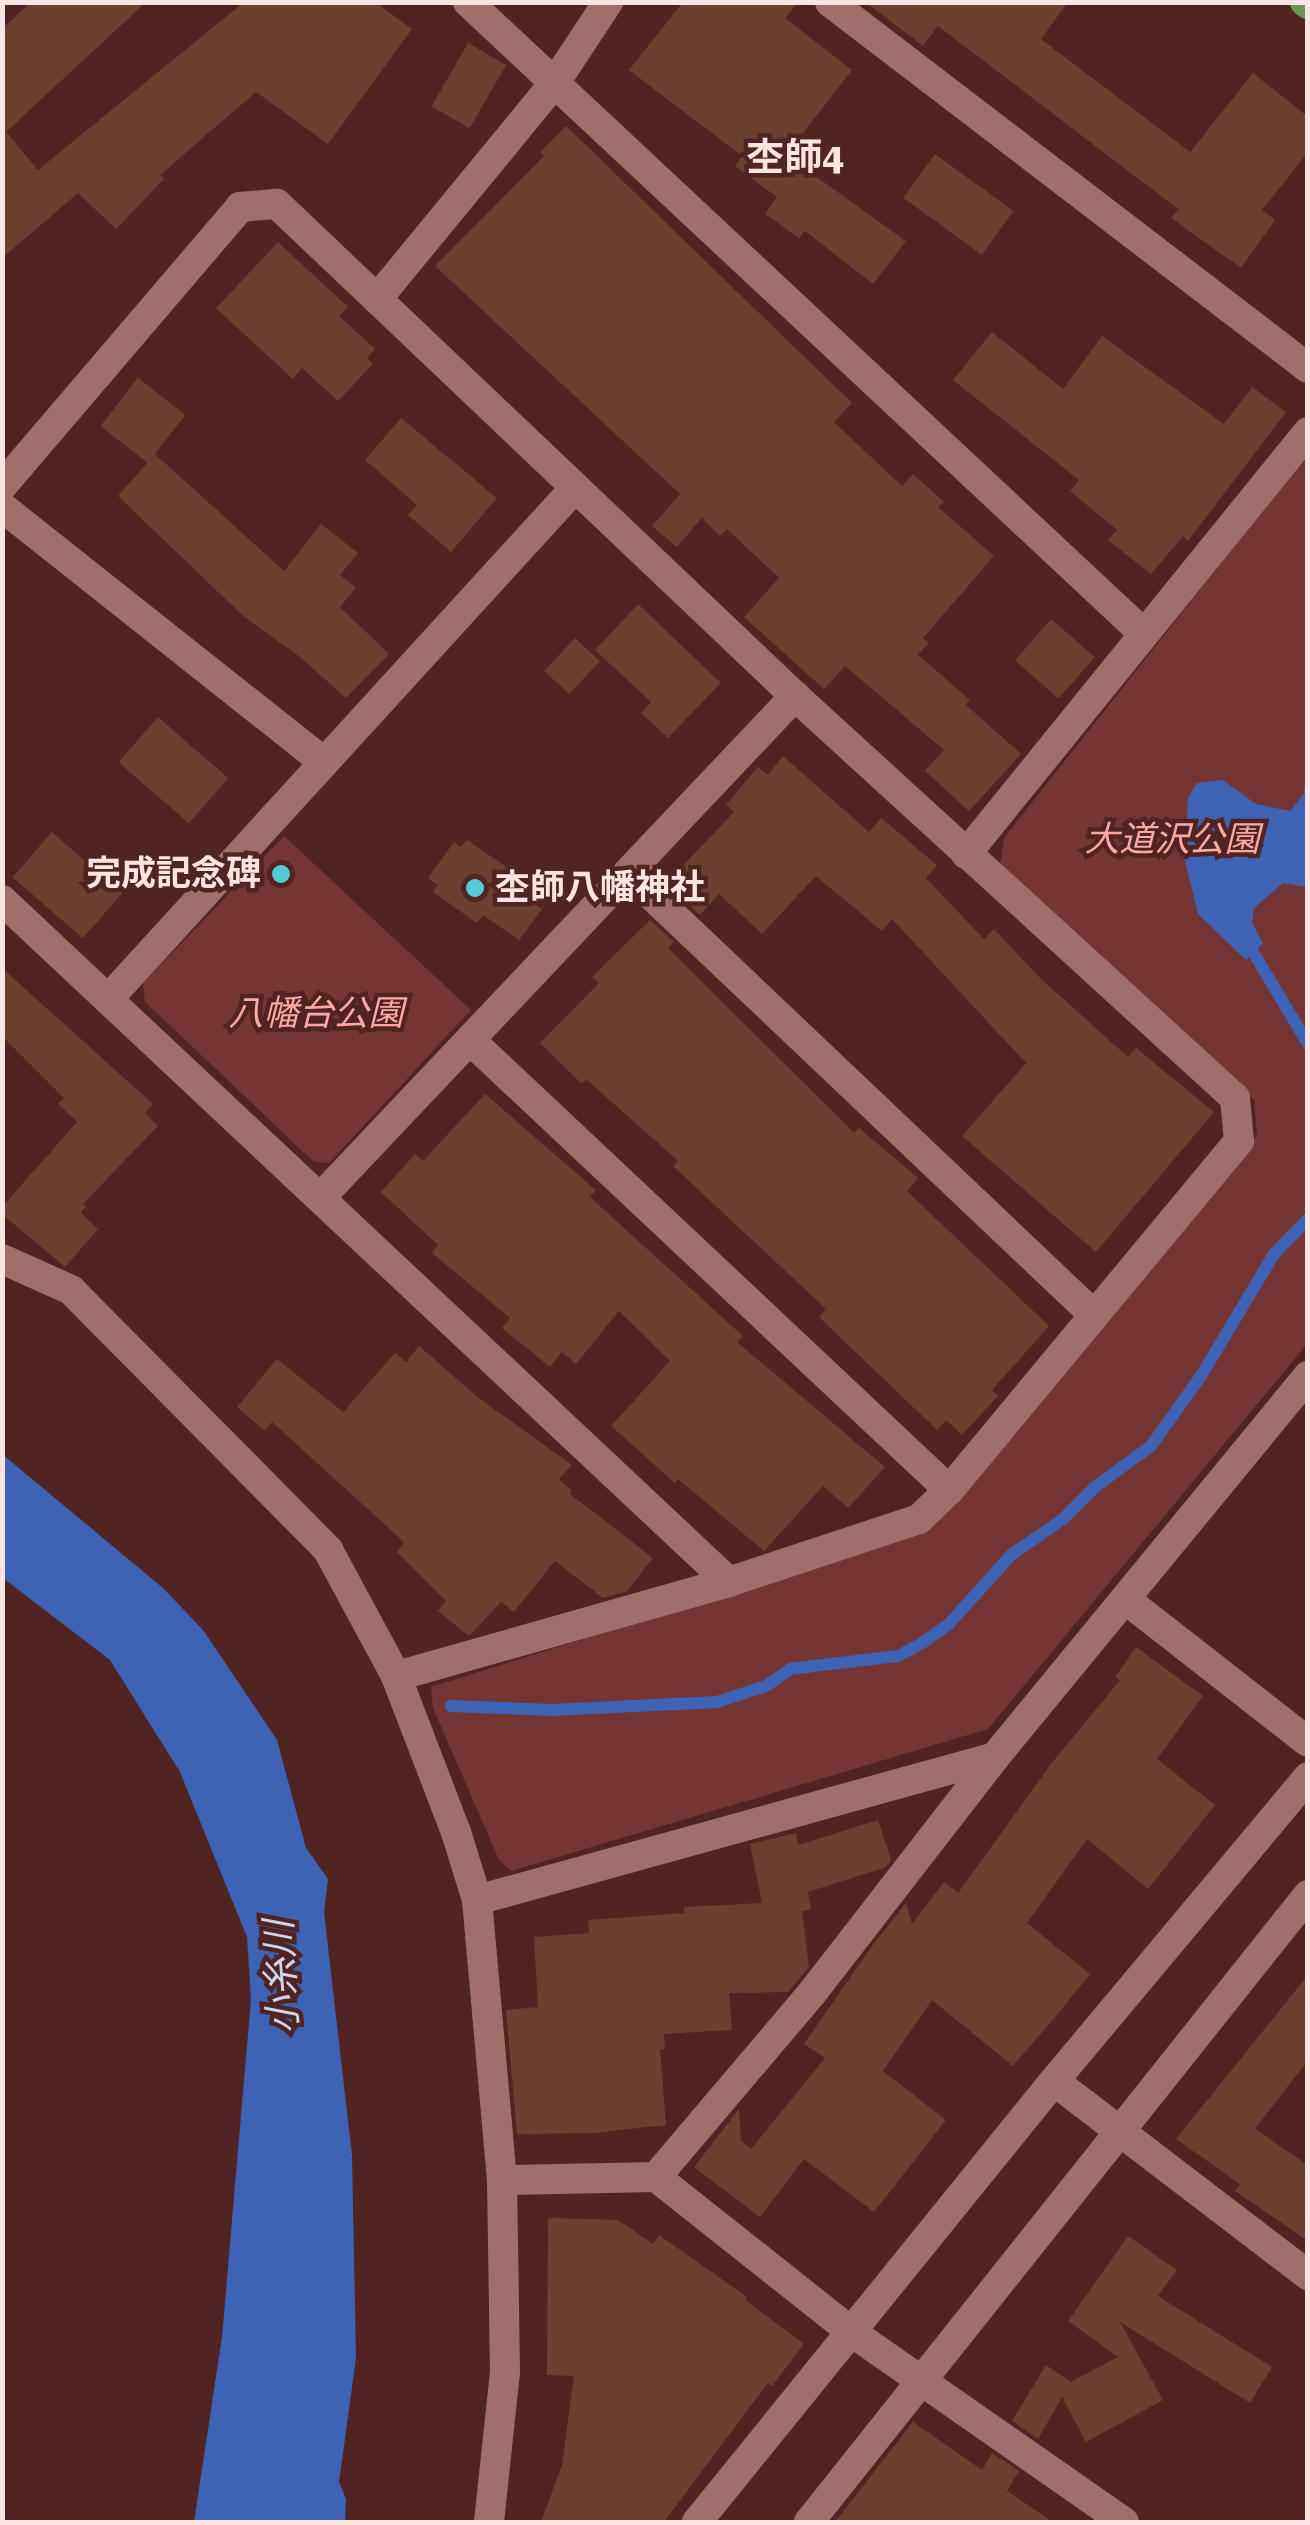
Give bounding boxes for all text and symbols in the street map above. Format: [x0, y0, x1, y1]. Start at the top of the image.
district label: 杢師4 [746, 135, 844, 181]
park label: 大道沢公園 [1085, 819, 1259, 861]
place label: 完成記念碑 [86, 853, 261, 895]
marker: 完成記念碑 [270, 863, 292, 885]
place label: 杢師八幡神社 [495, 867, 705, 909]
marker: 杢師八幡神社 [464, 877, 486, 899]
park label: 八幡台公園 [229, 993, 403, 1035]
water label: 小糸川 [256, 1919, 308, 2035]

